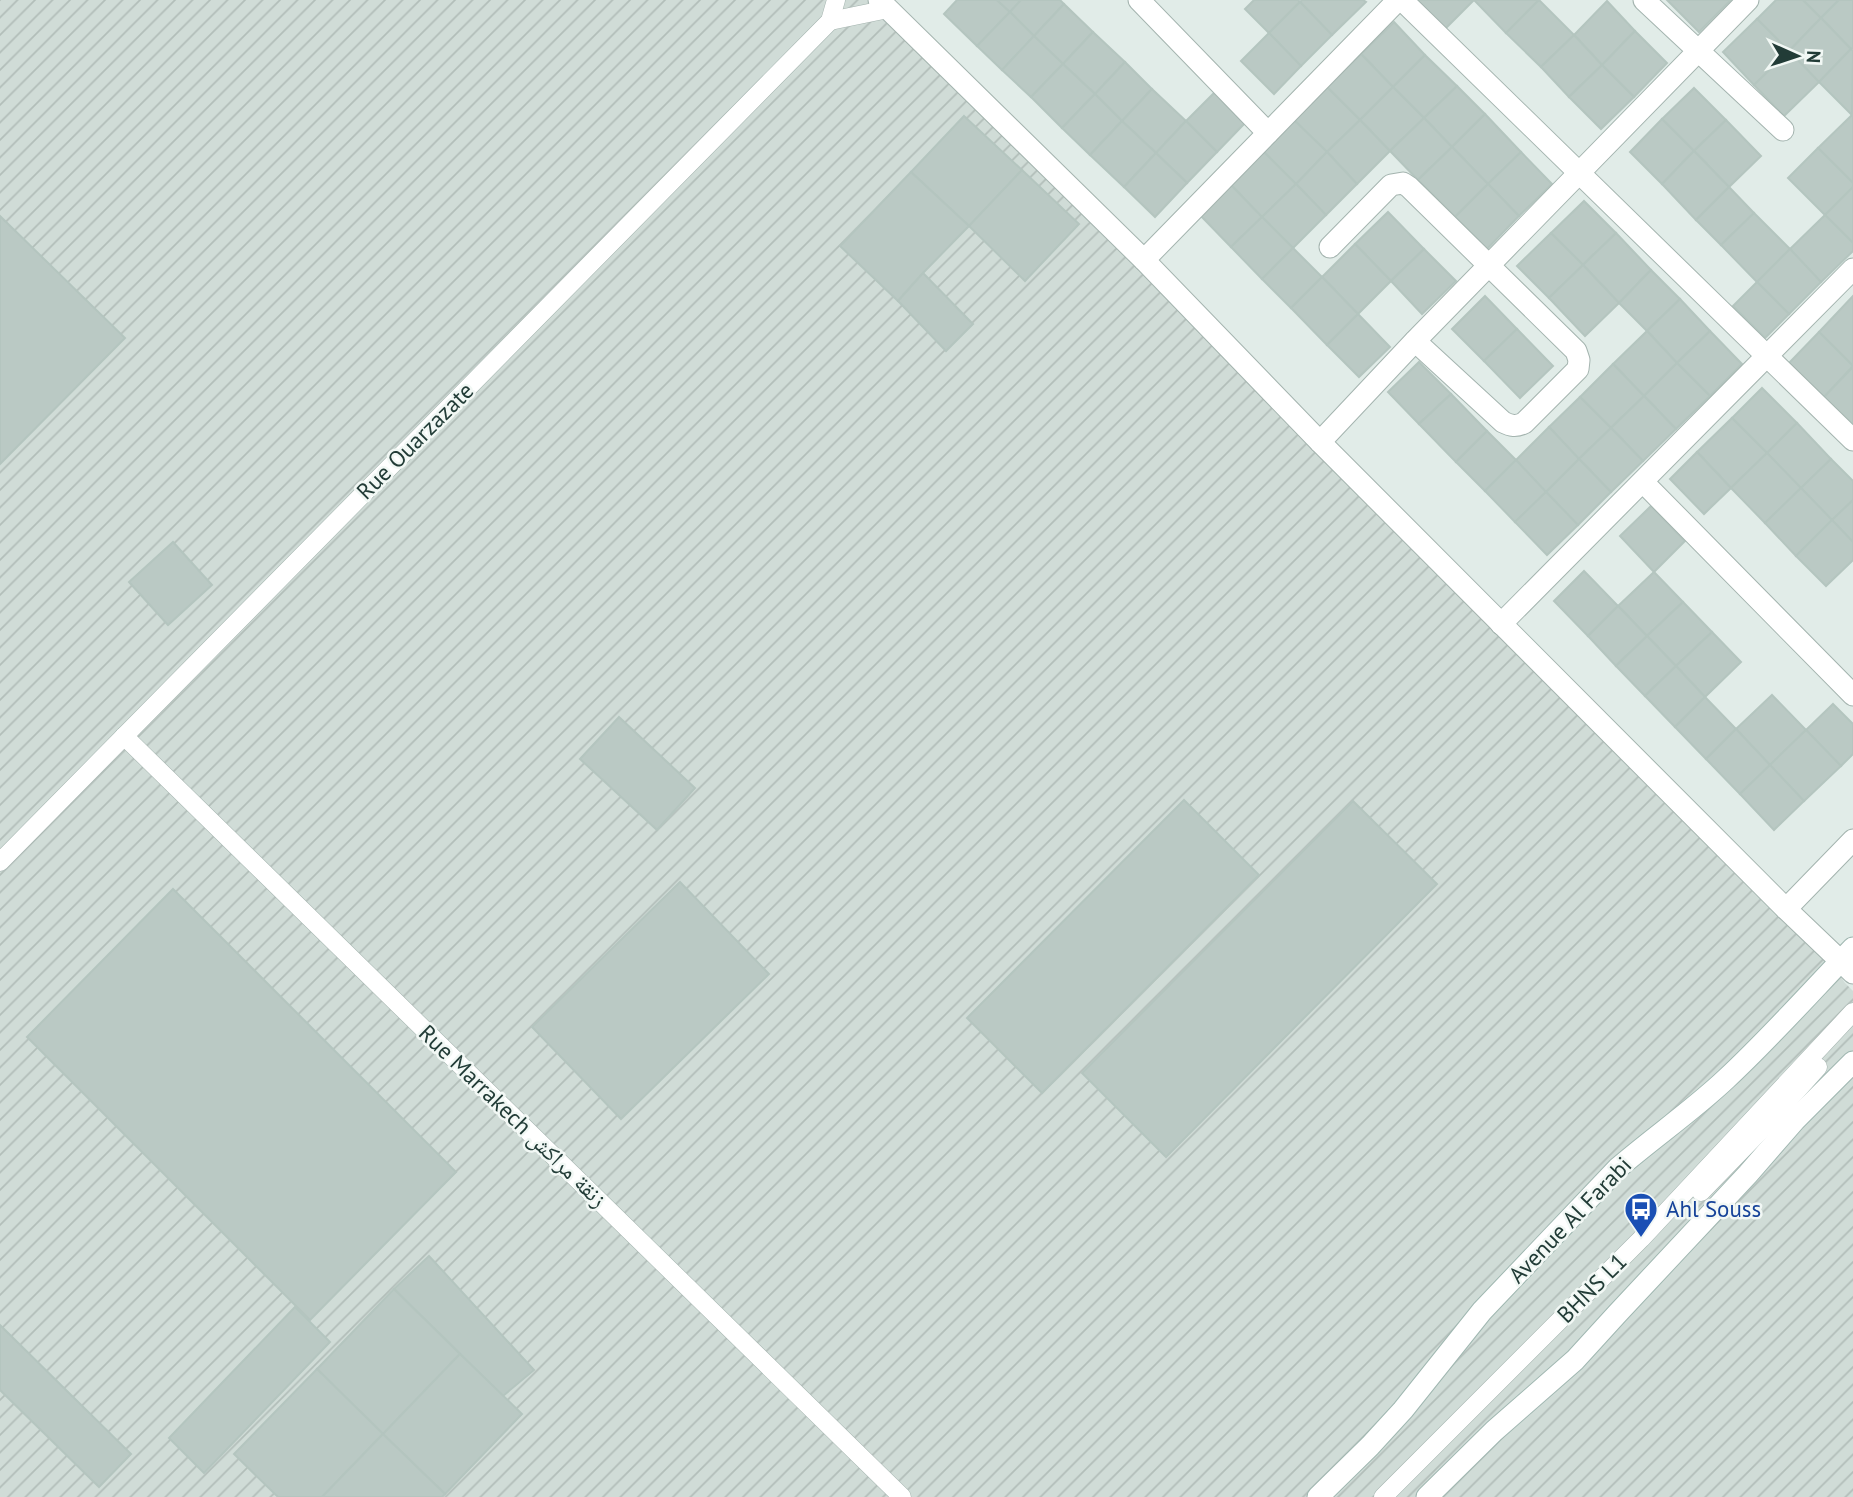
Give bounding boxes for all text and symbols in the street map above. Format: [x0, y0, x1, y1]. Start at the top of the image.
north arrow [1762, 21, 1832, 91]
text: N [1802, 50, 1826, 64]
street label: Rue Ouarzazate [350, 376, 479, 505]
street label: Rue Marrakech زنقة مراكش [413, 1018, 613, 1213]
street label: Avenue Al Farabi [1502, 1150, 1637, 1289]
bus stop icon: Ahl Souss [1622, 1190, 1660, 1239]
place label: Ahl Souss [1666, 1194, 1761, 1223]
street label: BHNS L1 [1551, 1247, 1633, 1329]

